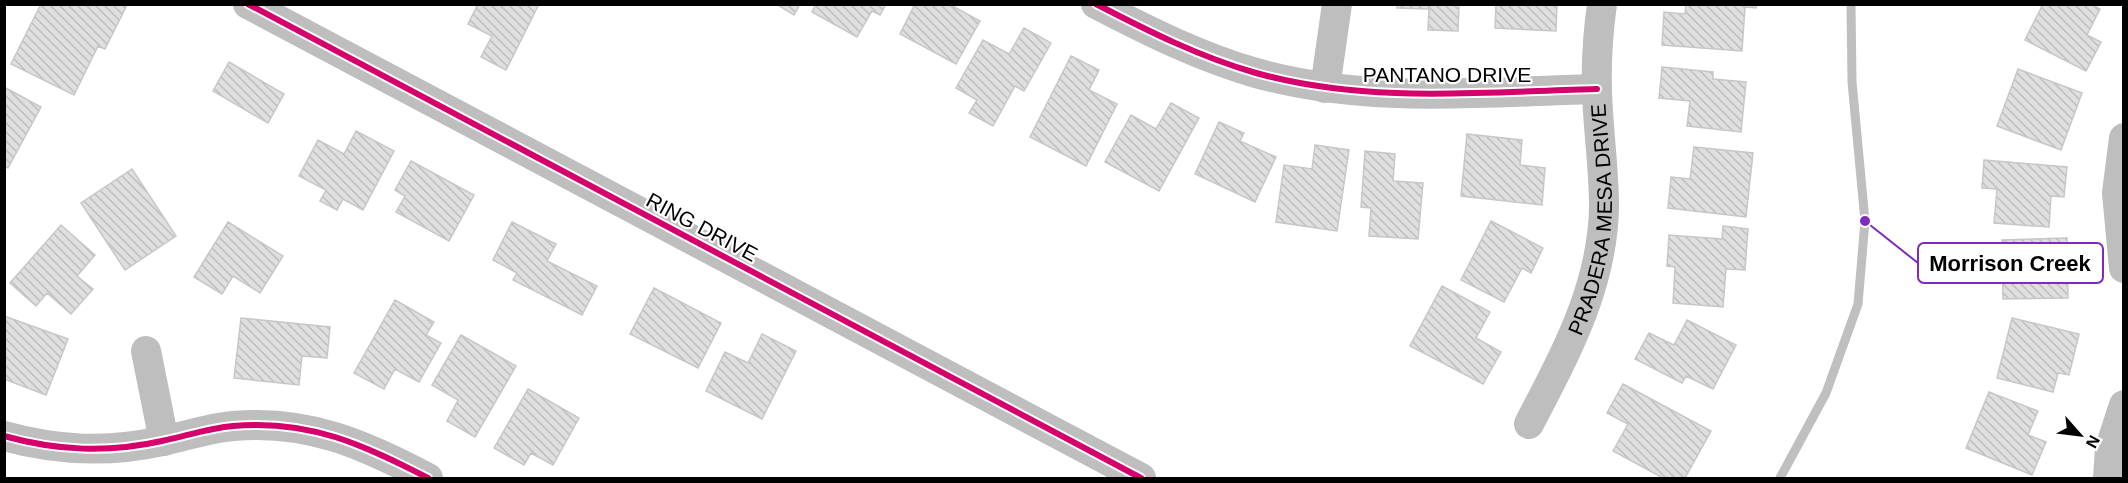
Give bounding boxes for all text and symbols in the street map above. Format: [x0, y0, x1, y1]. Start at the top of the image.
street label: PANTANO DRIVE [1363, 63, 1531, 86]
street label: PRADERA MESA DRIVE [1563, 103, 1616, 338]
street label: RING DRIVE [643, 188, 761, 266]
callout: Morrison Creek [1918, 243, 2103, 283]
text: Morrison Creek [1929, 251, 2091, 276]
north arrow [2050, 405, 2110, 465]
text: N [2083, 433, 2103, 451]

